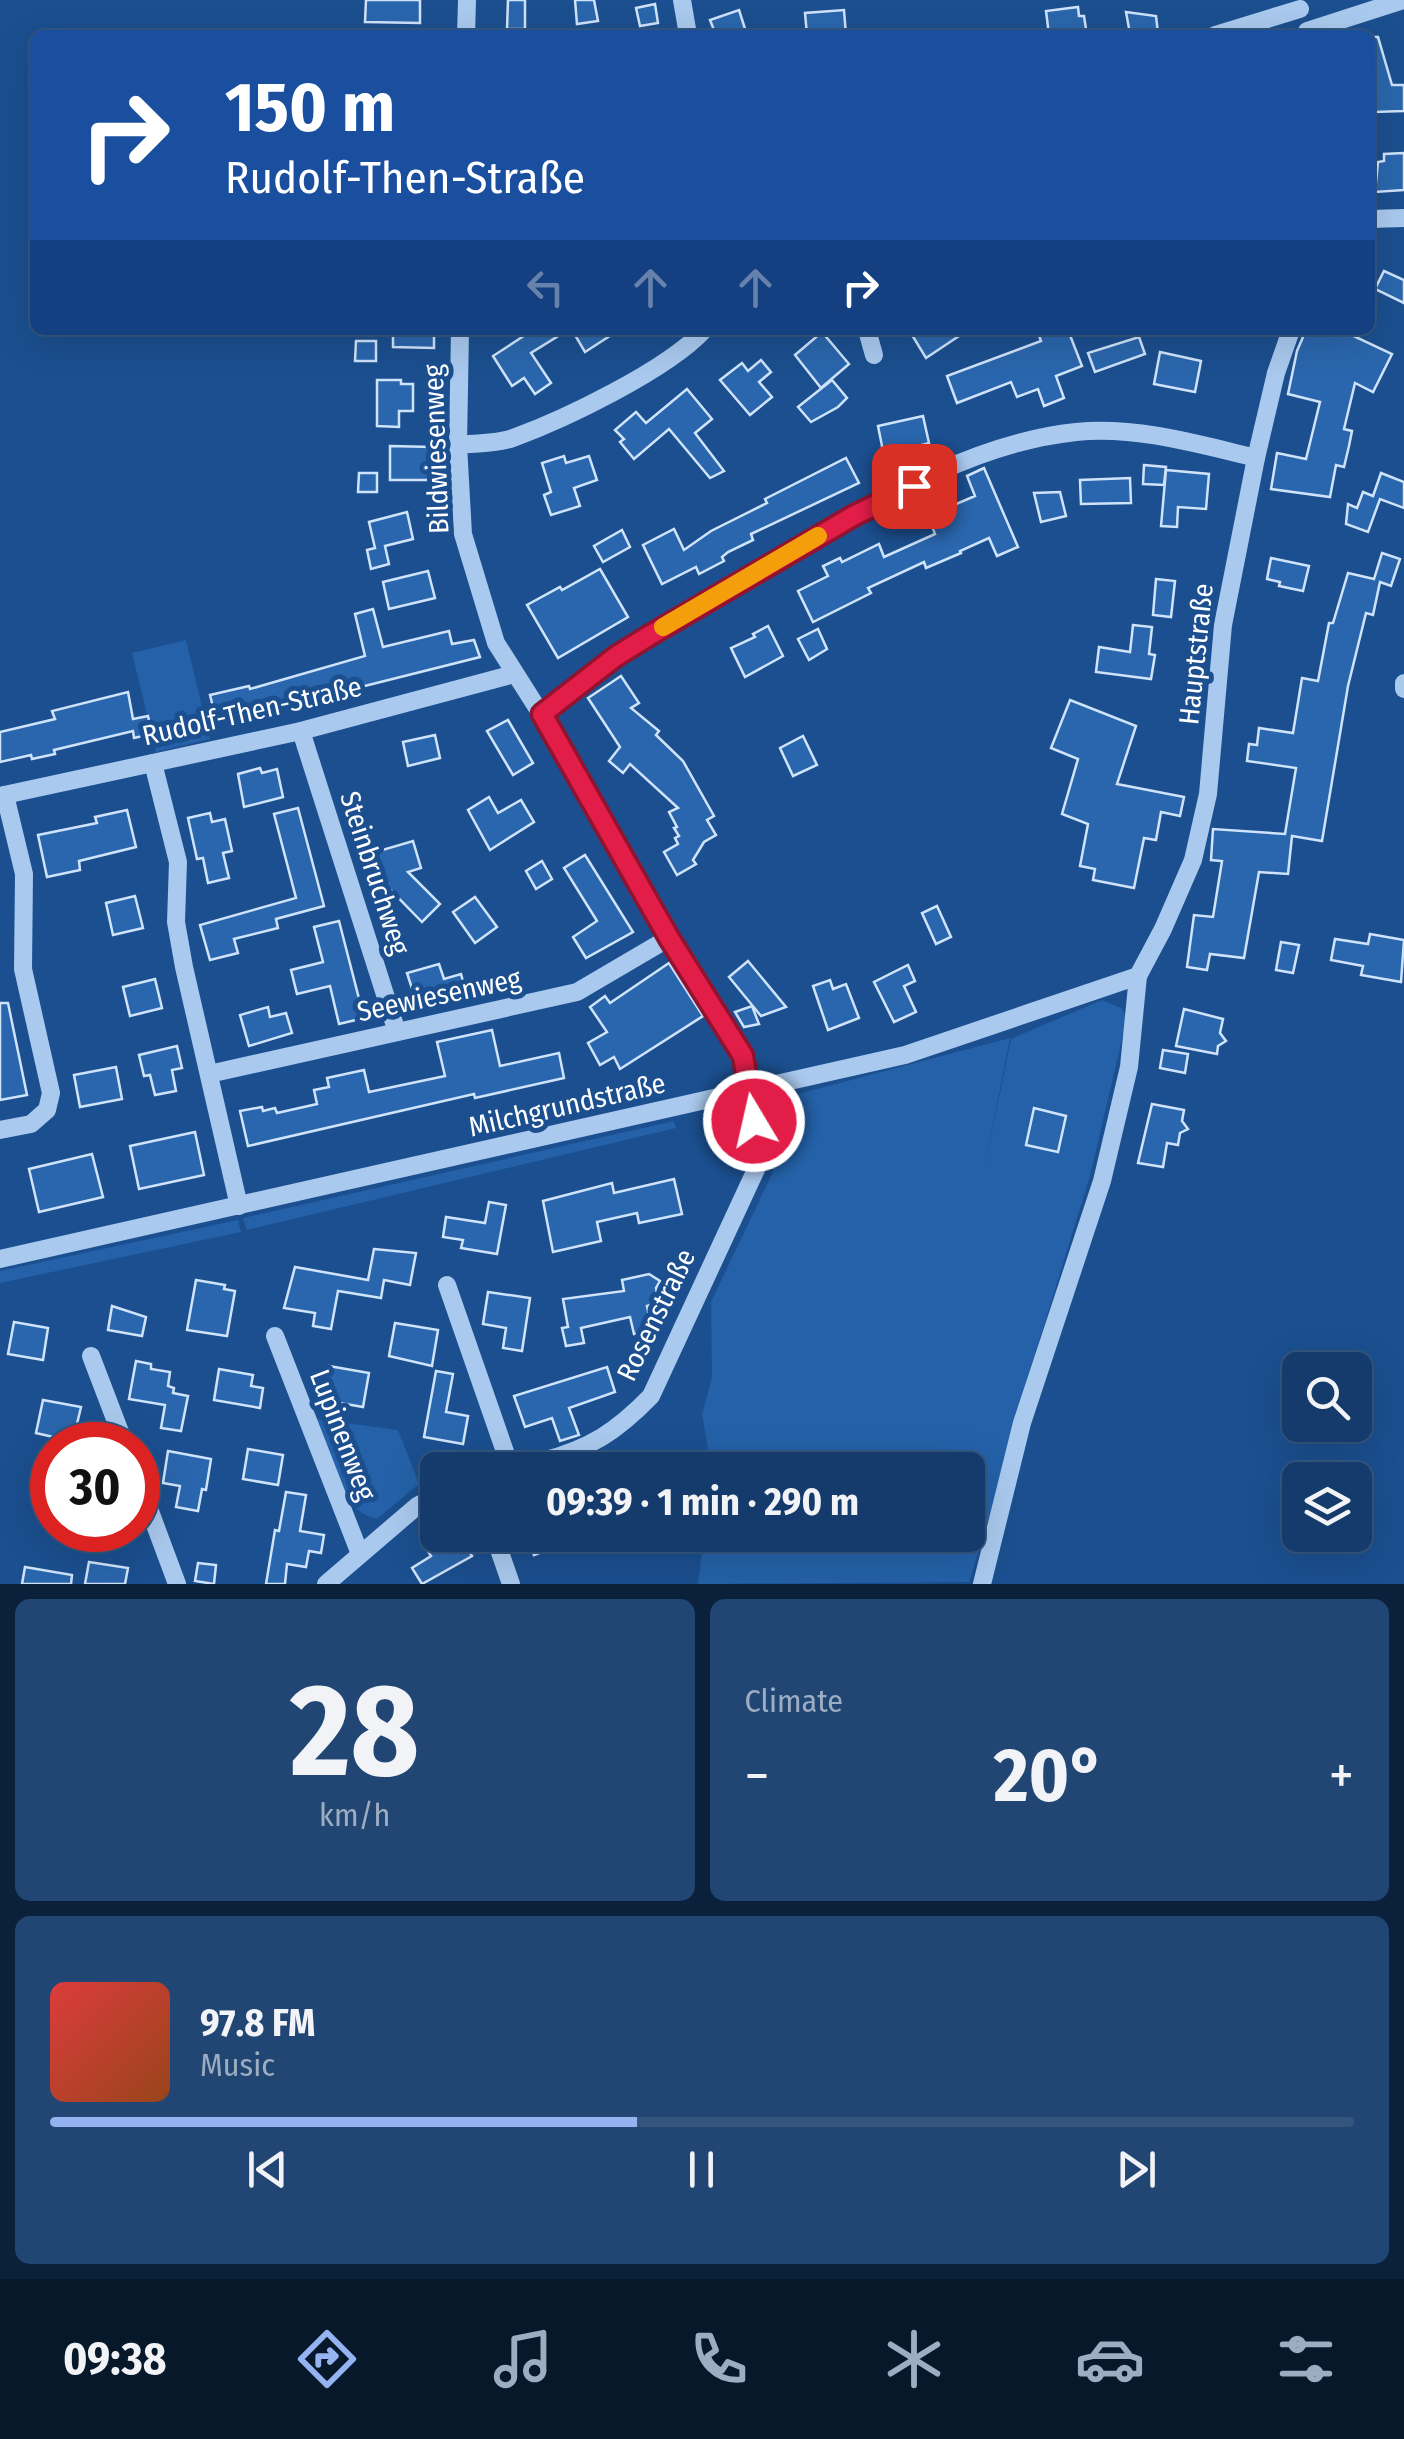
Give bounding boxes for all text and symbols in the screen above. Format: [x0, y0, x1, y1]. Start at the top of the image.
text: 150 m [225, 66, 395, 150]
icon: right [60, 70, 190, 200]
text: Rudolf-Then-Straße [225, 151, 585, 205]
icon: left [518, 260, 573, 315]
icon: ahead [623, 260, 678, 315]
icon: ahead [728, 260, 783, 315]
icon: right [833, 260, 888, 315]
street label: Bildwiesenweg [417, 363, 455, 534]
pin [872, 444, 957, 529]
icon: arrive [887, 459, 942, 514]
street label: Hauptstraße [1172, 582, 1220, 726]
street label: Rudolf-Then-Straße [139, 670, 365, 752]
street label: Steinbruchweg [333, 787, 417, 960]
street label: Seewiesenweg [354, 961, 525, 1028]
street label: Milchgrundstraße [465, 1066, 669, 1144]
position arrow [702, 1069, 806, 1173]
street label: Rosenstraße [610, 1244, 702, 1386]
map controls [1282, 1352, 1372, 1552]
button: search [1282, 1352, 1372, 1442]
street label: Lupinenweg [303, 1365, 383, 1506]
speed limit sign: 30 [30, 1422, 160, 1552]
button: layers [1282, 1462, 1372, 1552]
text: 09:39 · 1 min · 290 m [546, 1479, 859, 1525]
text: 28 [290, 1653, 419, 1809]
text: Climate [745, 1682, 843, 1720]
text: 20° [994, 1731, 1105, 1821]
text: − [745, 1743, 769, 1809]
text: + [1329, 1743, 1354, 1809]
text: km/h [319, 1796, 390, 1834]
text: 97.8 FM [200, 2000, 315, 2046]
text: Music [200, 2046, 275, 2084]
icon: previous [240, 2142, 295, 2197]
icon: pause [674, 2142, 729, 2197]
icon: next [1109, 2142, 1164, 2197]
icon: directions [292, 2324, 362, 2394]
icon: music [488, 2324, 558, 2394]
icon: phone [684, 2324, 754, 2394]
icon: climate [879, 2324, 949, 2394]
icon: car [1075, 2324, 1145, 2394]
icon: filters [1271, 2324, 1341, 2394]
text: 09:38 [63, 2332, 166, 2386]

